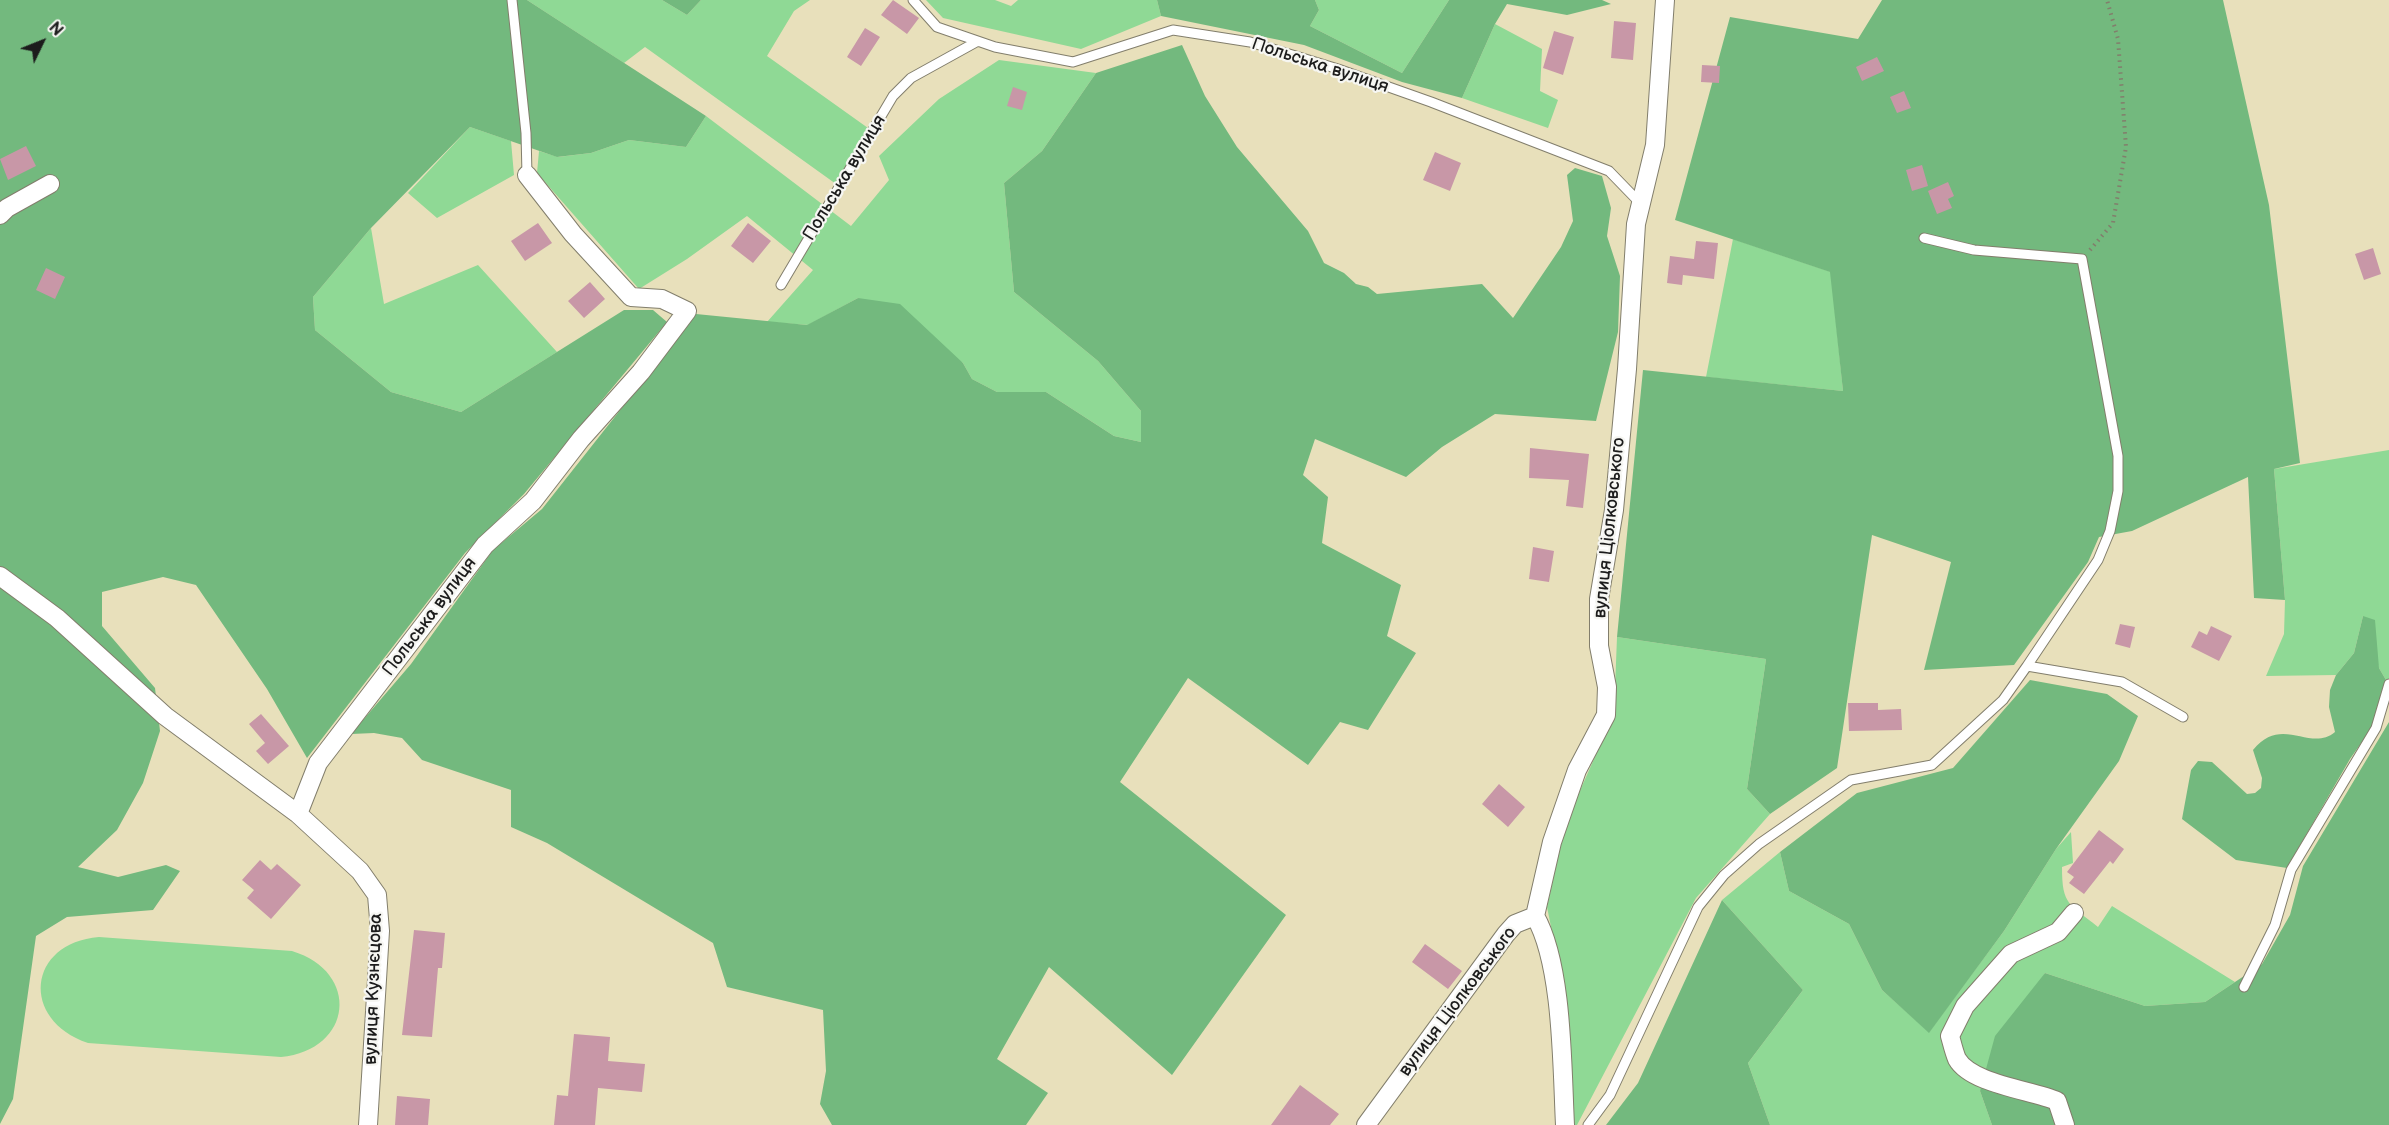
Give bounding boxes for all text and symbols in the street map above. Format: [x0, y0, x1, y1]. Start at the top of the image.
north arrow [12, 12, 72, 72]
text: N [44, 19, 67, 40]
street label: Польська вулиця [1249, 34, 1391, 98]
street label: Польська вулиця [799, 111, 891, 245]
street label: вулиця Ціолковського [1590, 437, 1630, 619]
street label: Польська вулиця [378, 553, 482, 681]
street label: вулиця Кузнєцова [361, 913, 387, 1065]
street label: вулиця Ціолковського [1395, 923, 1521, 1081]

